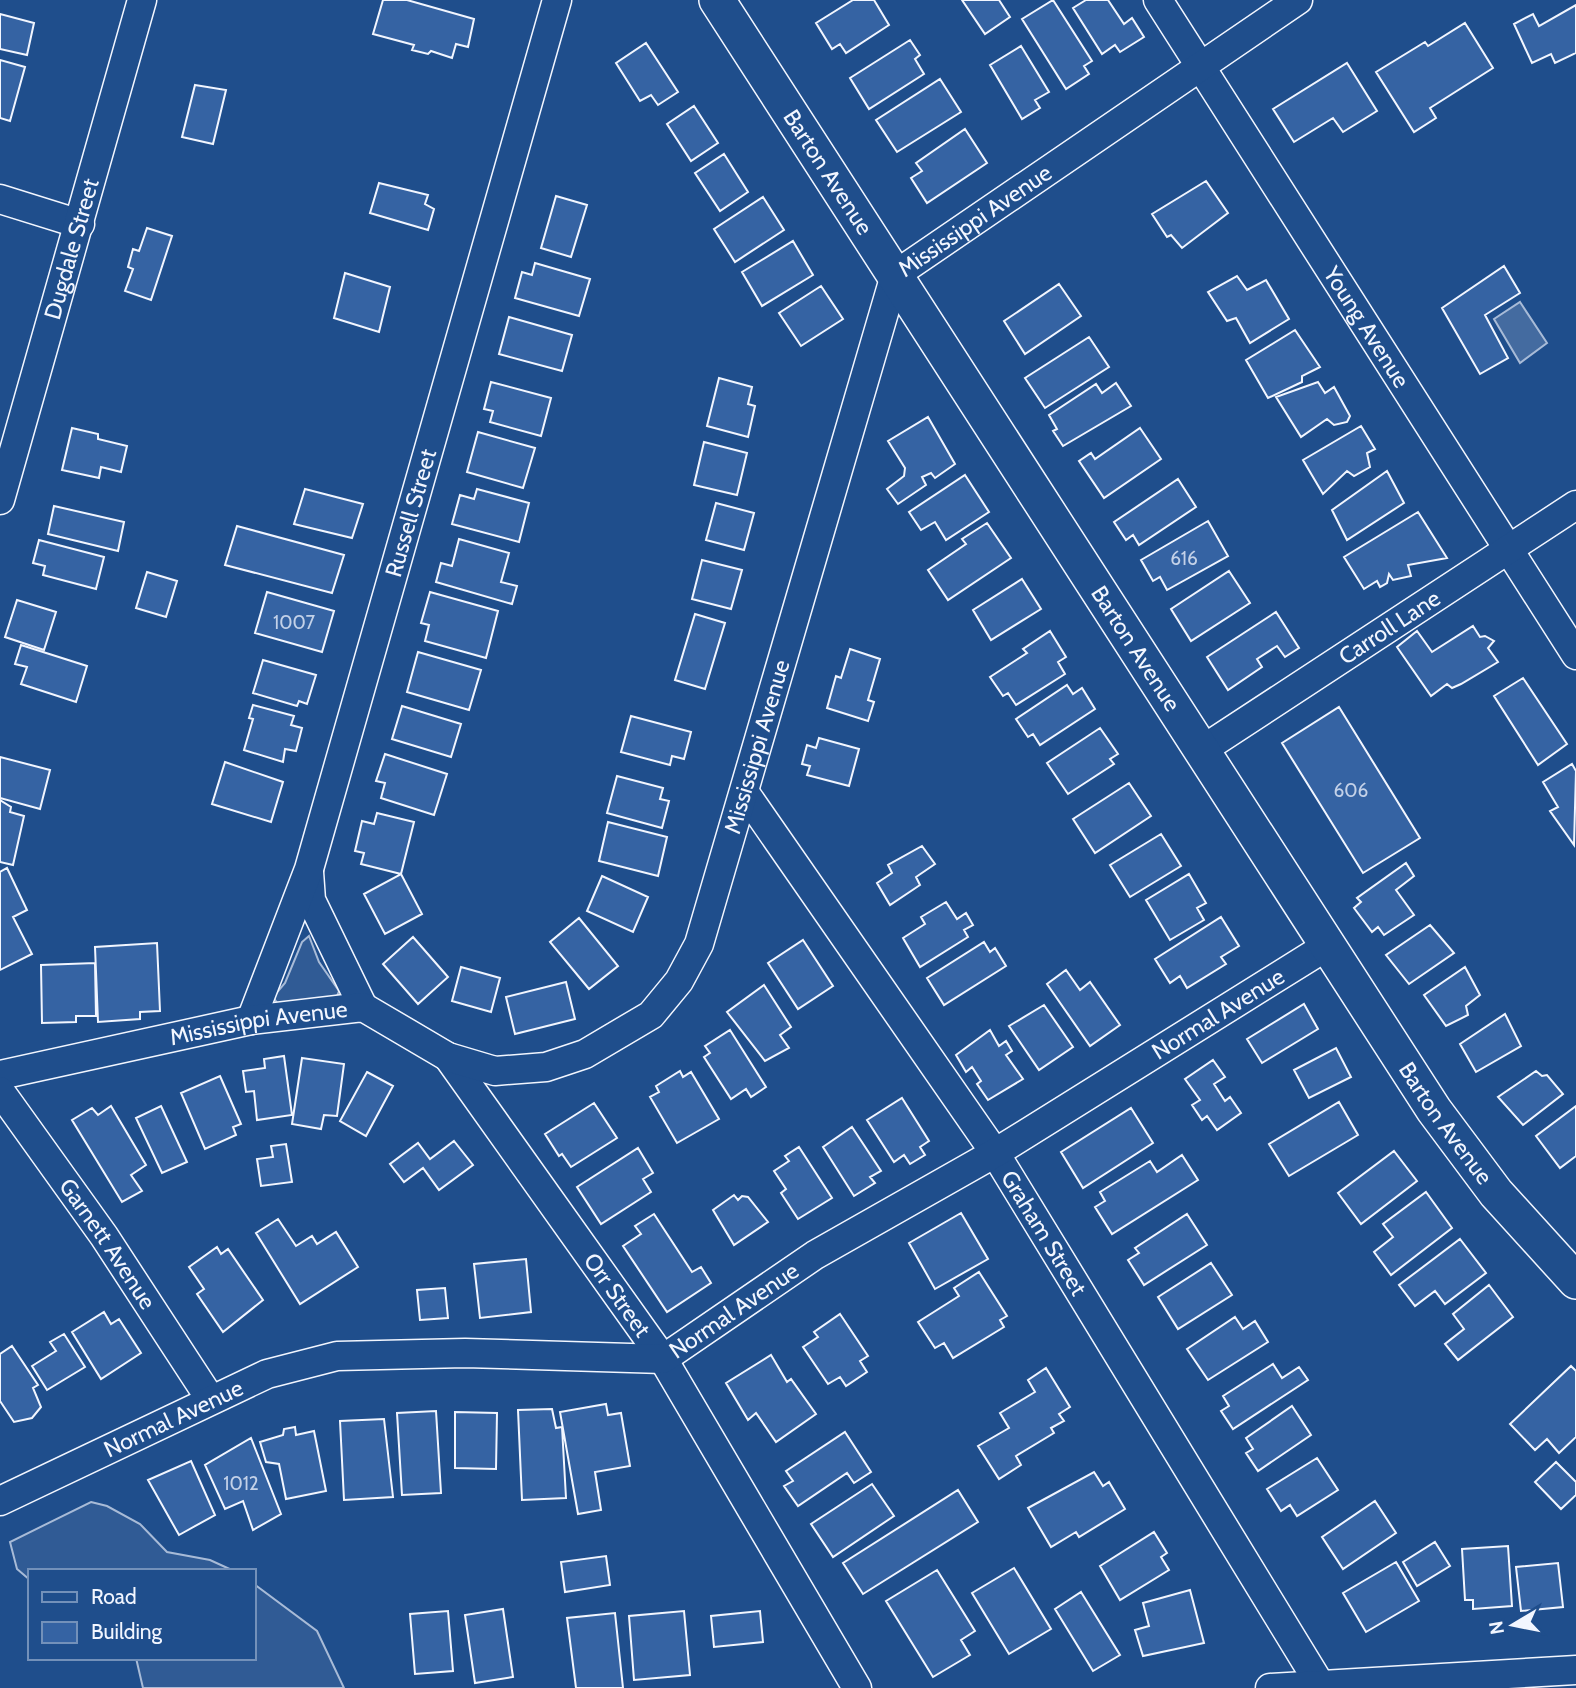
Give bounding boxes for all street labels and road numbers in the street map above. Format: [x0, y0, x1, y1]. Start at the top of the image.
street label: Barton Avenue [778, 104, 879, 240]
street label: Mississippi Avenue [892, 158, 1057, 283]
street label: Dugdale Street [38, 175, 105, 323]
street label: Young Avenue [1317, 260, 1416, 393]
street label: Russell Street [379, 446, 442, 580]
street label: Barton Avenue [1085, 581, 1187, 716]
street label: Carroll Lane [1333, 584, 1446, 671]
street label: Mississippi Avenue [718, 656, 796, 837]
street label: Normal Avenue [1147, 962, 1290, 1066]
street label: Mississippi Avenue [167, 995, 349, 1051]
street label: Barton Avenue [1393, 1057, 1499, 1190]
street label: Graham Street [995, 1165, 1093, 1301]
street label: Garnett Avenue [53, 1173, 162, 1315]
street label: Orr Street [578, 1247, 657, 1342]
street label: Normal Avenue [664, 1256, 804, 1365]
street label: Normal Avenue [99, 1373, 248, 1464]

